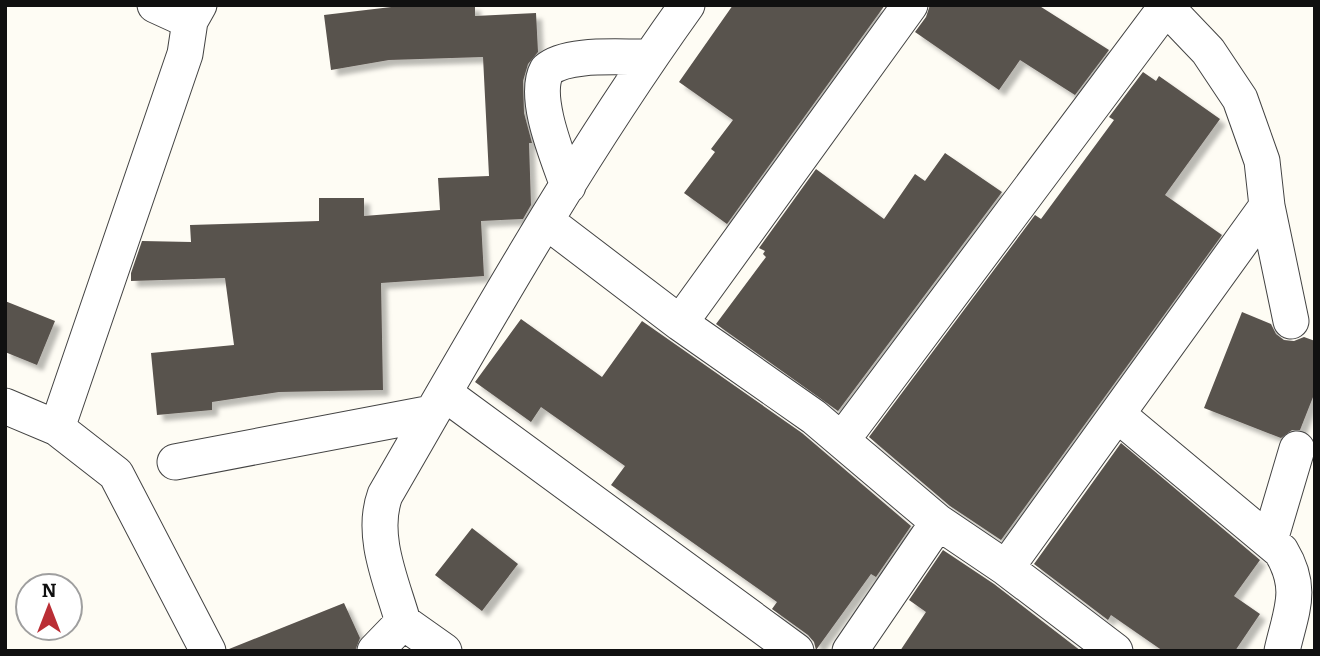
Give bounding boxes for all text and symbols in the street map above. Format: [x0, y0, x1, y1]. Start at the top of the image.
north arrow [14, 572, 84, 642]
text: N [42, 579, 57, 602]

